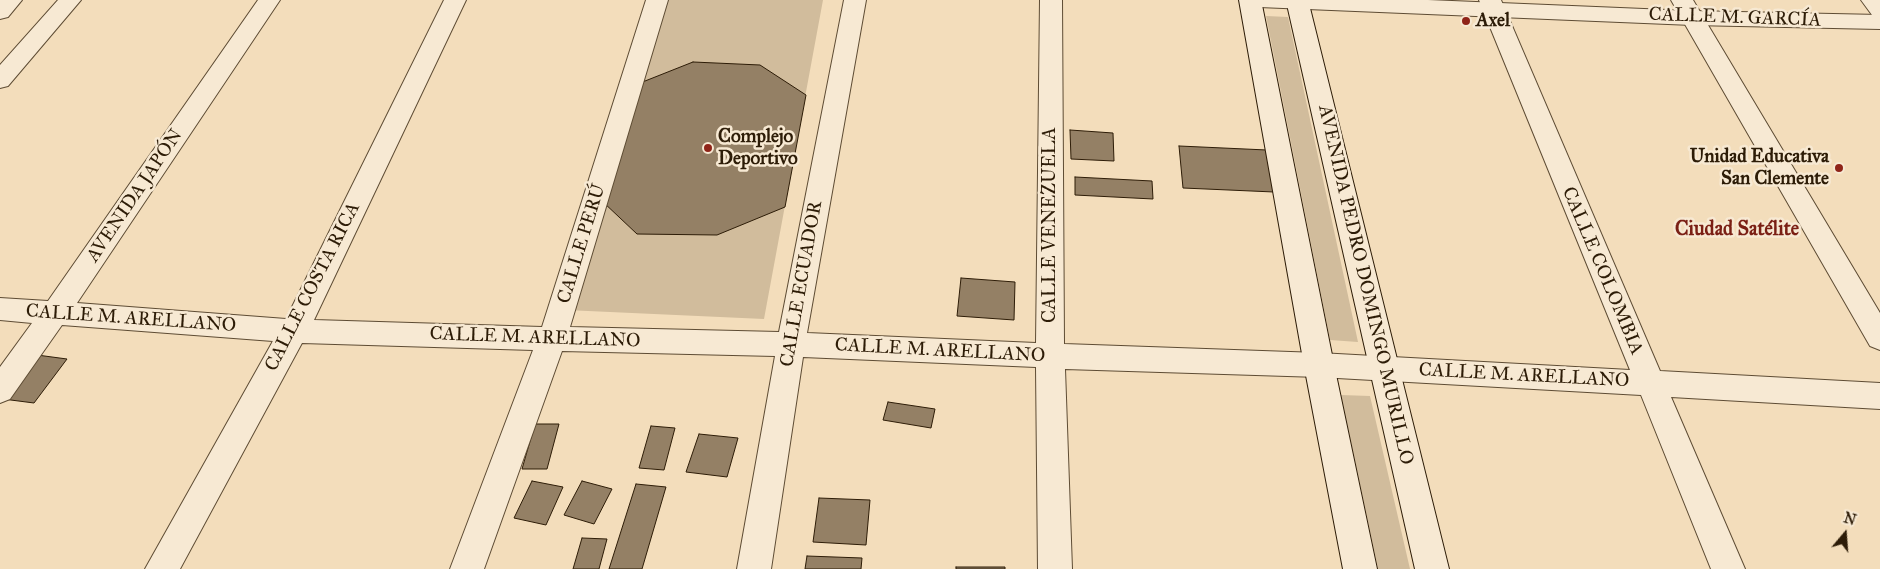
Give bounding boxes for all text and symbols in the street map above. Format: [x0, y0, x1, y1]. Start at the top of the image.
street label: CALLE M. GARCÍA [1648, 4, 1822, 32]
place label: Axel [1476, 10, 1510, 32]
marker: Axel [1460, 15, 1472, 27]
street label: AVENIDA PEDRO DOMINGO MURILLO [1312, 103, 1418, 467]
street label: AVENIDA JAPÓN [82, 125, 188, 267]
place label: Complejo Deportivo [718, 126, 798, 170]
street label: CALLE VENEZUELA [1039, 127, 1061, 323]
marker: Complejo Deportivo [702, 142, 714, 154]
place label: Unidad Educativa San Clemente [1690, 146, 1829, 190]
marker: Unidad Educativa San Clemente [1833, 162, 1845, 174]
street label: CALLE PERÚ [553, 182, 611, 306]
street label: CALLE COLOMBIA [1556, 184, 1648, 358]
street label: CALLE COSTA RICA [261, 199, 365, 375]
street label: CALLE ECUADOR [776, 199, 828, 369]
district label: Ciudad Satélite [1675, 218, 1799, 242]
street label: CALLE M. ARELLANO [25, 300, 237, 338]
street label: CALLE M. ARELLANO [429, 323, 641, 353]
street label: CALLE M. ARELLANO [834, 334, 1046, 368]
street label: CALLE M. ARELLANO [1418, 359, 1630, 393]
north arrow [1820, 509, 1870, 559]
text: N [1842, 509, 1858, 529]

